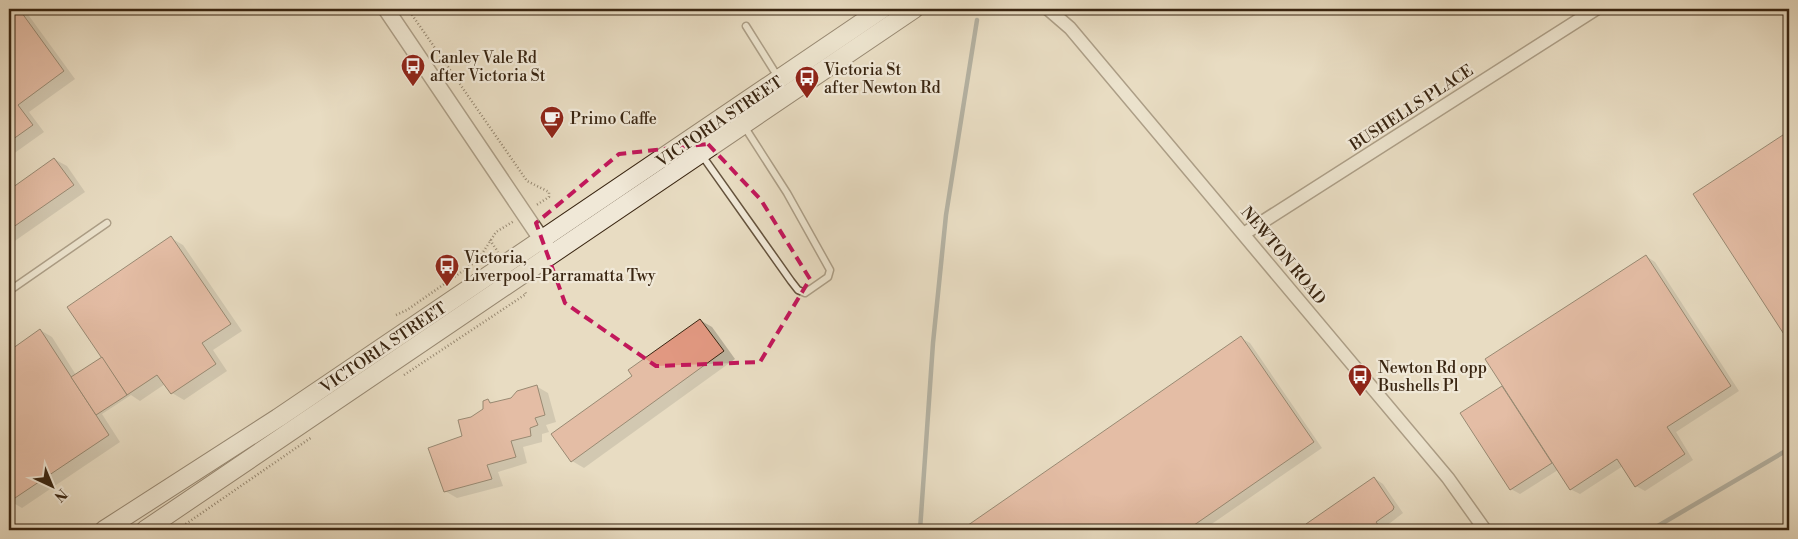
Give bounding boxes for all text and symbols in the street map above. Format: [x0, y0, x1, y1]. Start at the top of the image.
place label: Canley Vale Rd after Victoria St [430, 48, 546, 86]
bus stop icon: Canley Vale Rd after Victoria St [400, 53, 426, 87]
place label: Victoria St after Newton Rd [823, 60, 941, 98]
street label: BUSHELLS PLACE [1345, 60, 1477, 156]
bus stop icon: Victoria St after Newton Rd [794, 65, 820, 99]
street label: VICTORIA STREET [652, 72, 787, 172]
cafe icon: Primo Caffe [539, 105, 565, 139]
place label: Primo Caffe [570, 109, 657, 129]
street label: NEWTON ROAD [1236, 203, 1330, 309]
place label: Victoria, Liverpool-Parramatta Twy [463, 248, 656, 286]
bus stop icon: Victoria, Liverpool-Parramatta Twy [434, 253, 460, 287]
street label: VICTORIA STREET [316, 298, 451, 398]
place label: Newton Rd opp Bushells Pl [1377, 358, 1487, 396]
bus stop icon: Newton Rd opp Bushells Pl [1347, 363, 1373, 397]
north arrow [28, 462, 78, 512]
text: N [50, 484, 71, 505]

